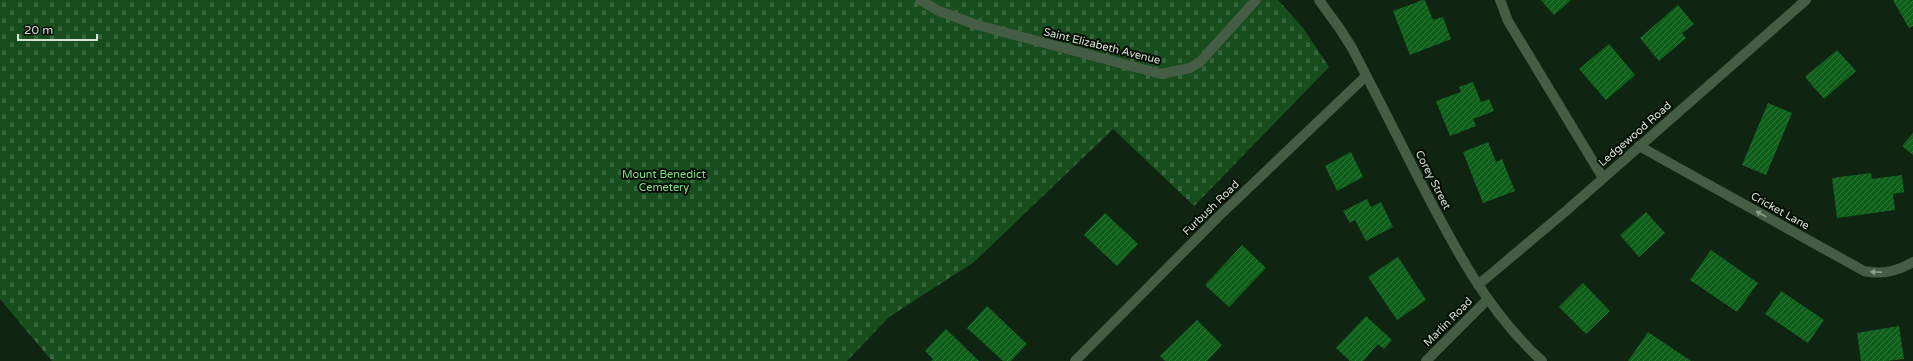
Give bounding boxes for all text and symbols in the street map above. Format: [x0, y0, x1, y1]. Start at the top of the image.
scale bar [18, 16, 97, 42]
text: 20 m [24, 23, 53, 37]
street label: Saint Elizabeth Avenue [1042, 25, 1162, 67]
street label: Ledgewood Road [1596, 99, 1674, 169]
street label: Corey Street [1413, 148, 1453, 212]
park label: Mount Benedict Cemetery [622, 168, 706, 194]
street label: Furbush Road [1180, 178, 1242, 238]
street label: Cricket Lane [1748, 190, 1812, 232]
one-way arrow [1755, 211, 1767, 218]
one-way arrow [1870, 269, 1882, 276]
street label: Marlin Road [1421, 295, 1475, 349]

